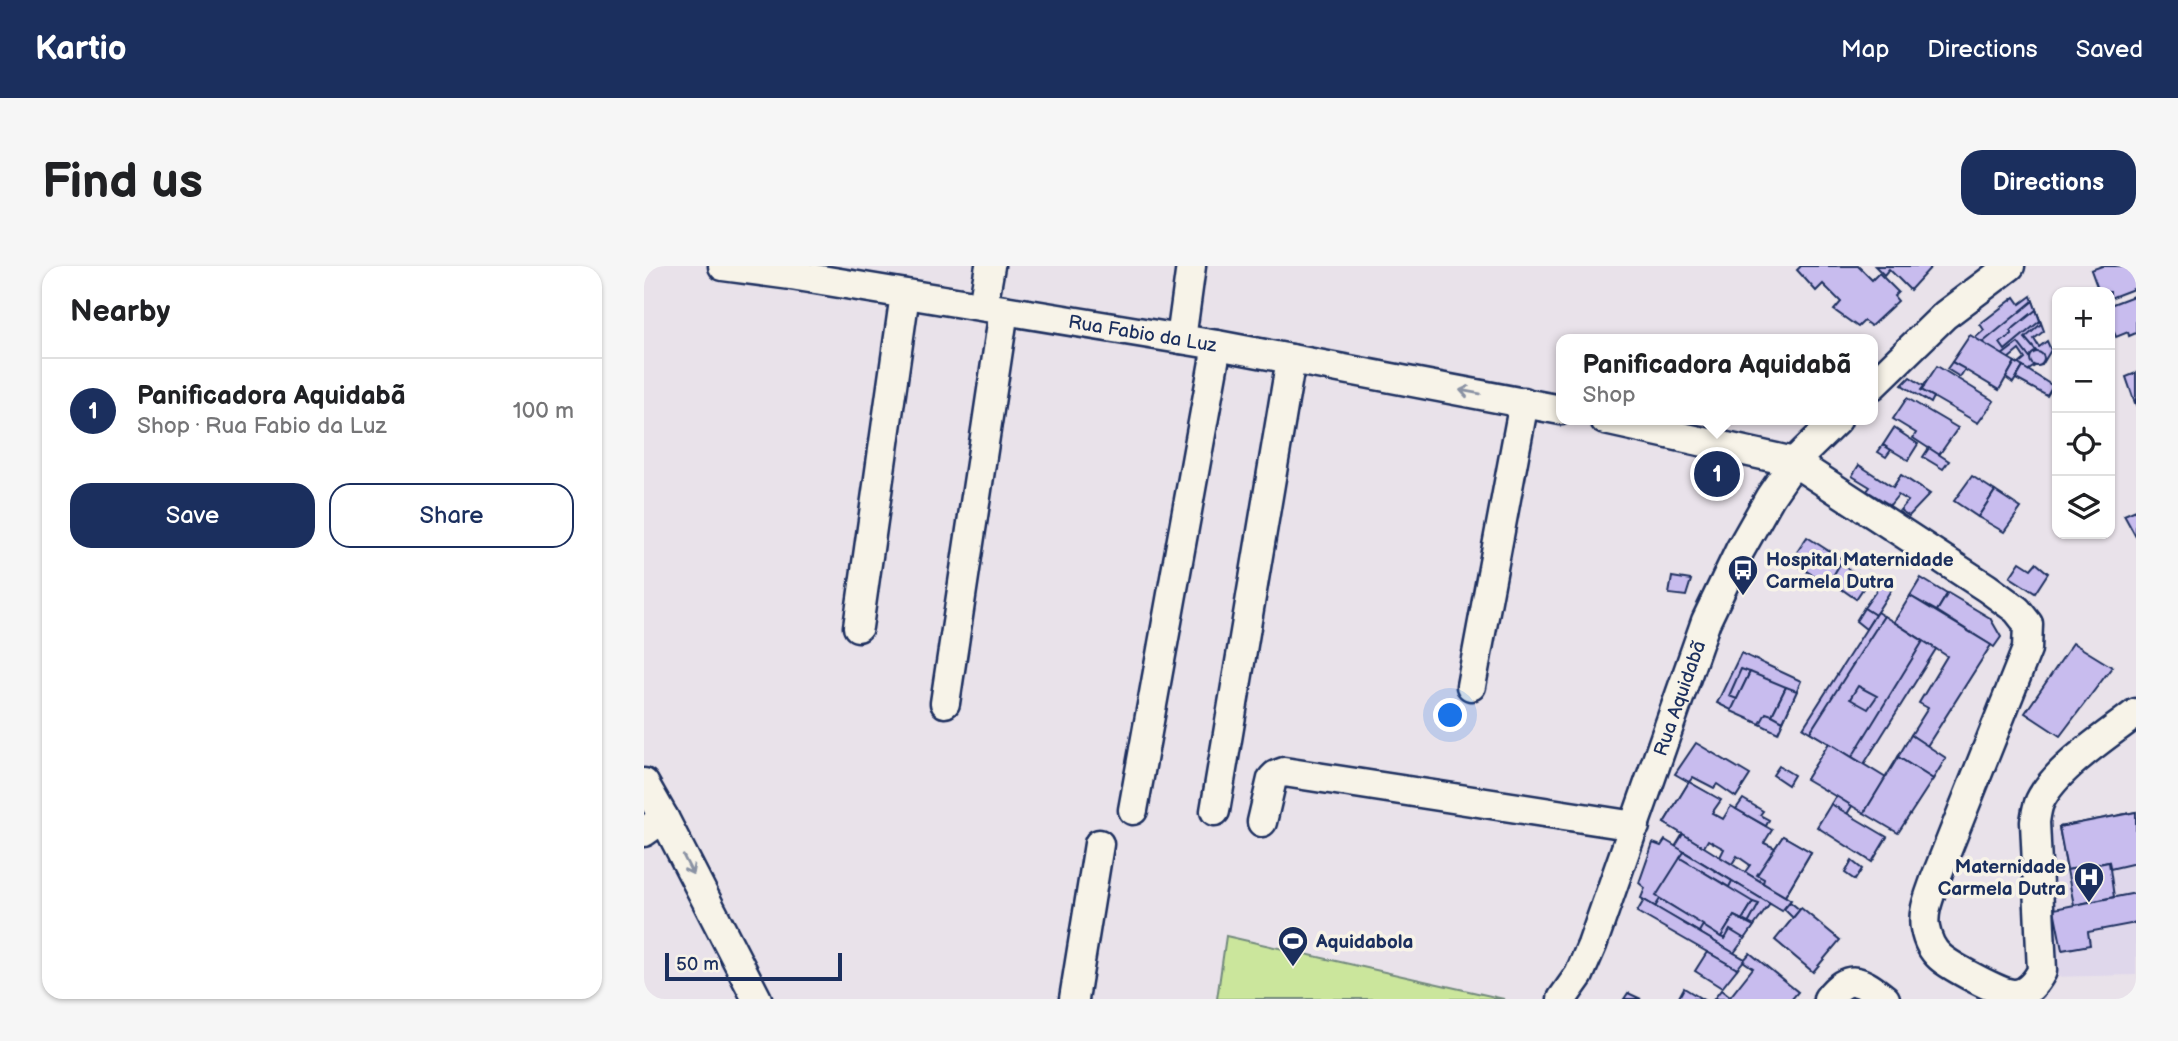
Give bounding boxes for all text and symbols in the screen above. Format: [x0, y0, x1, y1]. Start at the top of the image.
text: Kartio [35, 29, 127, 69]
text: Map [1841, 35, 1889, 64]
text: Directions [1927, 35, 2038, 64]
text: Saved [2076, 35, 2143, 64]
button: Directions [1961, 150, 2136, 215]
text: Find us [42, 153, 203, 212]
map controls [2052, 287, 2115, 539]
button: + [2052, 287, 2115, 350]
text: Nearby [70, 294, 170, 330]
street label: Rua Fabio da Luz [1067, 311, 1219, 358]
popup [1556, 334, 1878, 425]
text: Panificadora Aquidabã [1583, 350, 1851, 381]
button: − [2052, 350, 2115, 413]
text: Panificadora Aquidabã [137, 381, 406, 412]
text: Shop [1583, 381, 1636, 409]
one-way arrow [1459, 385, 1482, 398]
text: 1 [88, 397, 98, 425]
text: 100 m [513, 397, 574, 425]
text: Shop · Rua Fabio da Luz [137, 412, 387, 440]
button: locate [2052, 413, 2115, 476]
pin: 1 [1694, 448, 1740, 500]
button: layers [2052, 476, 2115, 539]
button: Save [70, 483, 315, 548]
button: Share [329, 483, 574, 548]
place label: Hospital Maternidade Carmela Dutra [1766, 549, 1954, 594]
bus stop icon: Hospital Maternidade Carmela Dutra [1726, 553, 1760, 597]
street label: Rua Aquidabã [1649, 638, 1711, 759]
your location [1433, 698, 1467, 732]
one-way arrow [681, 854, 695, 875]
place label: Maternidade Carmela Dutra [1938, 856, 2066, 901]
hospital icon: Maternidade Carmela Dutra [2072, 860, 2106, 904]
sports icon: Aquidabola [1276, 924, 1310, 968]
place label: Aquidabola [1315, 931, 1414, 954]
scale bar [665, 950, 842, 982]
text: 50 m [676, 953, 719, 976]

